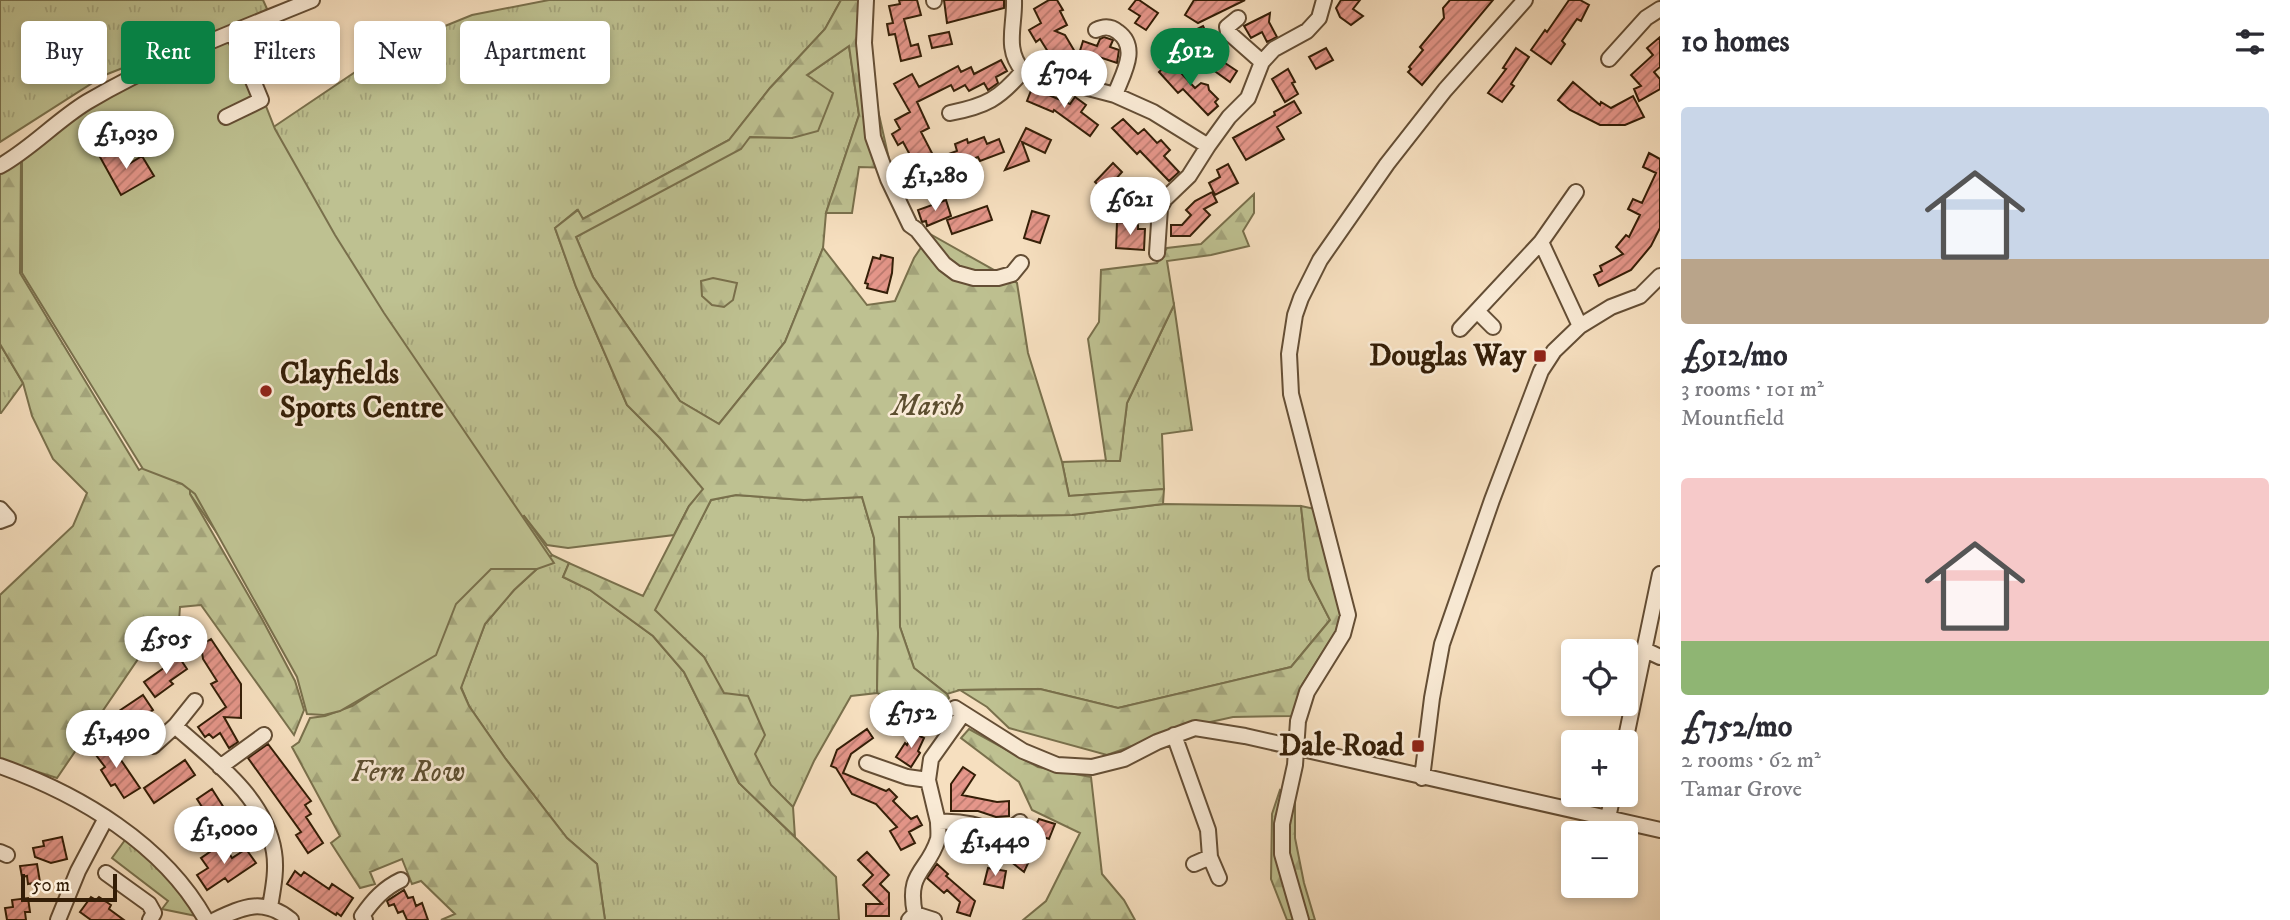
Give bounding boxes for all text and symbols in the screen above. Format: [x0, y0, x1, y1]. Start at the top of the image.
chip: Buy [21, 21, 107, 84]
chip: Rent [121, 21, 215, 84]
chip: Filters [229, 21, 340, 84]
chip: New [354, 21, 446, 84]
chip: Apartment [460, 21, 610, 84]
icon: filters [2231, 23, 2269, 61]
text: 10 homes [1681, 24, 1790, 61]
pin: £912 [1149, 28, 1231, 88]
text: £912 [1166, 36, 1214, 65]
pin: £704 [1023, 50, 1105, 110]
text: £704 [1037, 58, 1091, 87]
pin: £1,030 [69, 111, 183, 171]
text: £1,030 [94, 119, 158, 148]
icon: home [1912, 152, 2038, 278]
pin: £1,280 [878, 154, 992, 213]
text: £1,280 [902, 161, 968, 190]
pin: £621 [1089, 177, 1171, 237]
text: £621 [1106, 185, 1154, 214]
place label: Douglas Way [1369, 338, 1527, 375]
text: £912/mo [1681, 338, 1788, 375]
marker: Douglas Way [1532, 348, 1548, 364]
place label: Clayfields Sports Centre [280, 356, 444, 427]
text: 3 rooms · 101 m² [1681, 375, 1824, 404]
marker: Clayfields Sports Centre [258, 383, 274, 399]
park label: Marsh [890, 388, 964, 425]
text: Mountfield [1681, 404, 1784, 433]
icon: home [1912, 523, 2038, 649]
pin: £505 [125, 616, 207, 676]
text: £505 [140, 624, 192, 653]
map controls [1561, 639, 1638, 898]
button: locate [1561, 639, 1638, 716]
pin: £752 [870, 690, 952, 750]
text: £752 [886, 698, 936, 727]
text: £752/mo [1681, 709, 1792, 746]
pin: £1,490 [59, 710, 173, 770]
text: £1,490 [82, 718, 150, 747]
place label: Dale Road [1279, 728, 1405, 765]
button: + [1561, 730, 1638, 807]
marker: Dale Road [1410, 738, 1426, 754]
text: 2 rooms · 62 m² [1681, 746, 1821, 775]
park label: Fern Row [351, 754, 465, 791]
text: Tamar Grove [1681, 775, 1802, 804]
pin: £1,000 [167, 806, 281, 866]
text: £1,000 [190, 814, 258, 843]
pin: £1,440 [938, 818, 1052, 878]
button: − [1561, 821, 1638, 898]
text: £1,440 [960, 826, 1030, 855]
scale bar [21, 871, 117, 903]
text: 50 m [32, 874, 70, 897]

